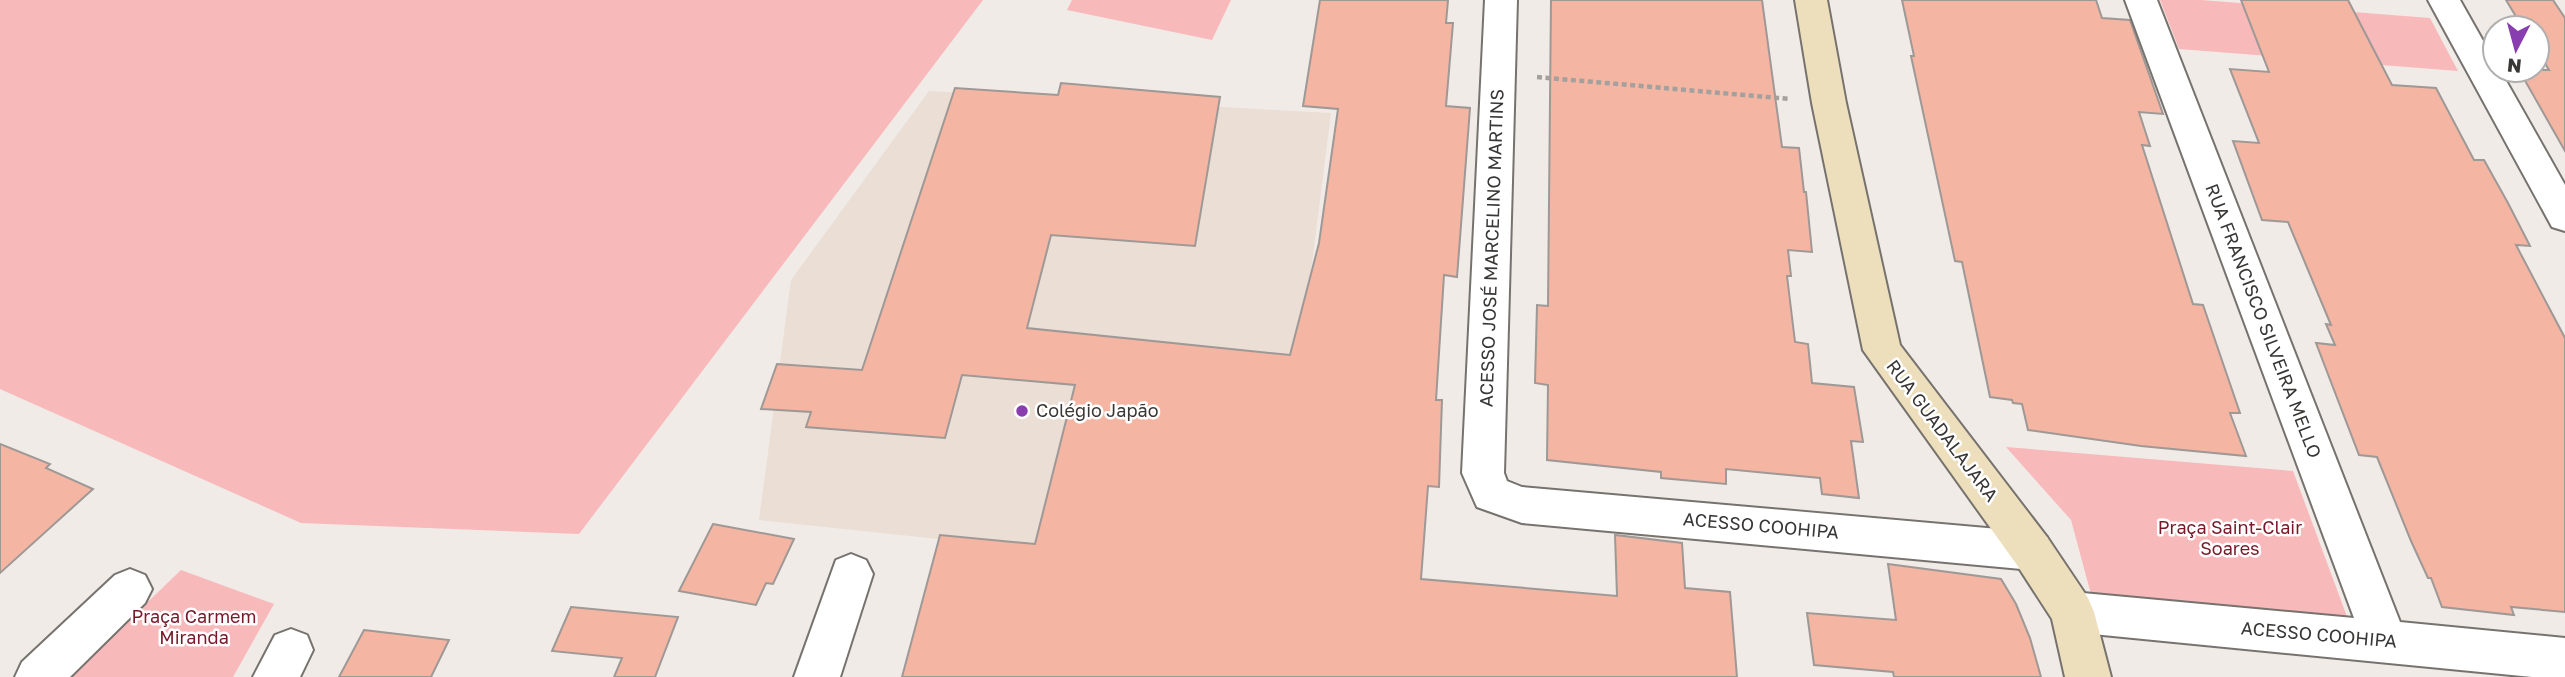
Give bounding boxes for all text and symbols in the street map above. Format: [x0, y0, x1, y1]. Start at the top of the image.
north arrow [2481, 14, 2551, 84]
text: N [2506, 54, 2523, 79]
street label: ACESSO JOSÉ MARCELINO MARTINS [1474, 89, 1508, 407]
street label: RUA FRANCISCO SILVEIRA MELLO [2201, 180, 2327, 461]
street label: RUA GUADALAJARA [1882, 355, 2003, 506]
place label: Colégio Japão [1036, 399, 1158, 421]
marker: Colégio Japão [1014, 403, 1030, 419]
street label: ACESSO COOHIPA [1682, 507, 1840, 543]
park label: Praça Saint-Clair Soares [2158, 516, 2302, 559]
park label: Praça Carmem Miranda [131, 605, 257, 648]
street label: ACESSO COOHIPA [2240, 616, 2398, 652]

